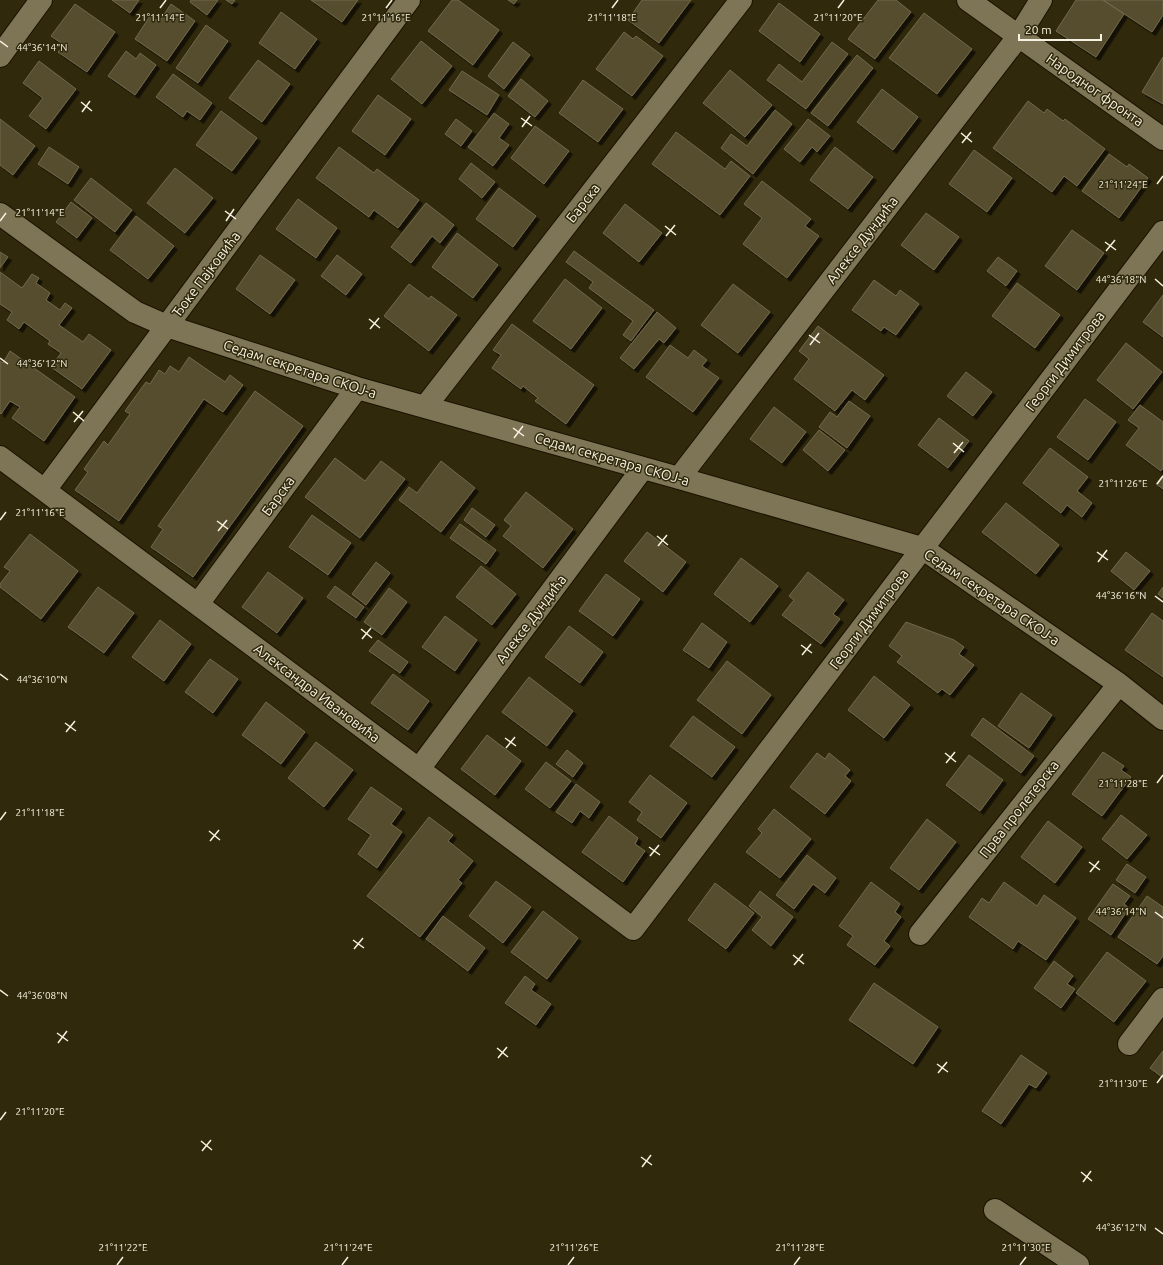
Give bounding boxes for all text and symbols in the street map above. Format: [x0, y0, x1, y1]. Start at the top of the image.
text: 21°11'14"E [135, 12, 185, 23]
text: 21°11'16"E [361, 12, 411, 23]
text: 21°11'18"E [587, 12, 637, 23]
text: 21°11'20"E [813, 12, 863, 23]
scale bar [1019, 16, 1101, 42]
text: 20 m [1025, 23, 1052, 36]
text: 44°36'14"N [17, 42, 67, 53]
street label: Народног фронта [1043, 50, 1147, 130]
text: 21°11'24"E [1098, 179, 1148, 190]
street label: Барска [563, 180, 603, 226]
street label: Алексе Дундића [823, 193, 901, 287]
text: 21°11'14"E [15, 207, 65, 218]
street label: Ђоке Пајковића [169, 228, 243, 320]
text: 44°36'18"N [1096, 274, 1146, 285]
street label: Георги Димитрова [1022, 308, 1108, 414]
street label: Седам секретара СКОЈ-а [221, 337, 379, 401]
text: 44°36'12"N [17, 358, 67, 369]
street label: Седам секретара СКОЈ-а [533, 429, 691, 489]
street label: Барска [258, 473, 298, 519]
text: 21°11'26"E [1098, 478, 1148, 489]
text: 21°11'16"E [15, 507, 65, 518]
street label: Седам секретара СКОЈ-а [921, 546, 1063, 648]
street label: Георги Димитрова [826, 566, 912, 672]
street label: Алексе Дундића [493, 572, 569, 666]
text: 44°36'16"N [1096, 590, 1146, 601]
street label: Александра Ивановића [251, 640, 383, 746]
text: 44°36'10"N [17, 674, 67, 685]
street label: Прва пролетерска [976, 757, 1062, 861]
text: 21°11'28"E [1098, 778, 1148, 789]
text: 21°11'18"E [15, 807, 65, 818]
text: 44°36'14"N [1096, 906, 1146, 917]
text: 44°36'08"N [17, 990, 67, 1001]
text: 21°11'30"E [1098, 1078, 1148, 1089]
text: 21°11'20"E [15, 1106, 65, 1117]
text: 44°36'12"N [1096, 1222, 1146, 1233]
text: 21°11'22"E [98, 1242, 148, 1253]
text: 21°11'24"E [323, 1242, 373, 1253]
text: 21°11'26"E [549, 1242, 599, 1253]
text: 21°11'28"E [775, 1242, 825, 1253]
text: 21°11'30"E [1001, 1242, 1051, 1253]

